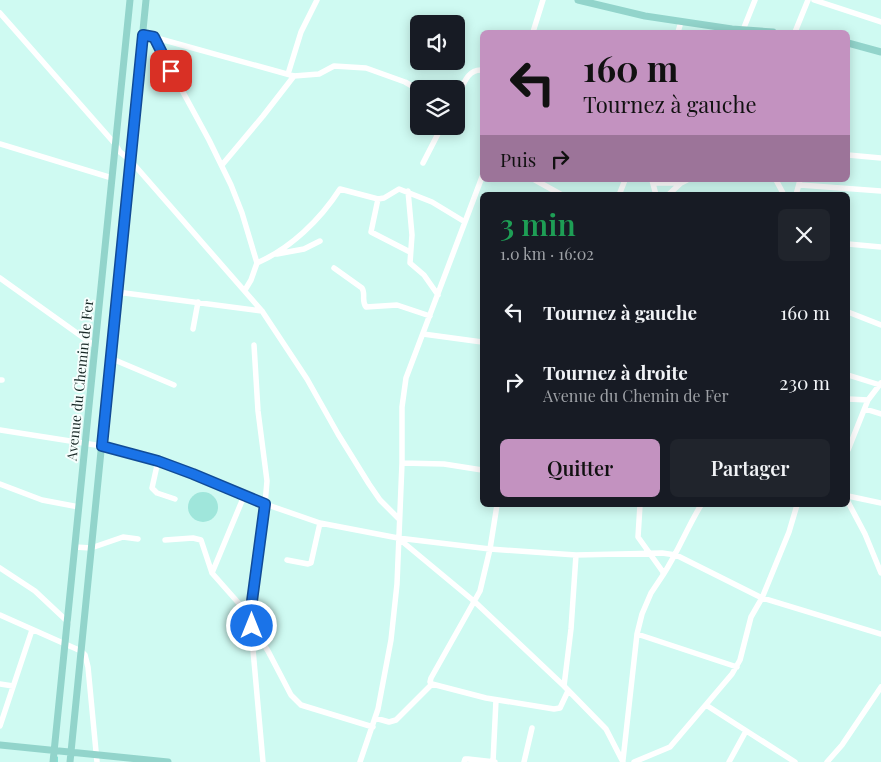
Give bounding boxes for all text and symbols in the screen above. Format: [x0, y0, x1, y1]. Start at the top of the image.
map controls [410, 15, 465, 135]
button: sound [410, 15, 465, 70]
text: 160 m [583, 44, 678, 91]
pin [150, 50, 192, 92]
icon: left [500, 50, 565, 115]
icon: arrive [157, 57, 185, 85]
button: layers [410, 80, 465, 135]
text: Tournez à gauche [583, 89, 757, 119]
icon: right [546, 145, 574, 173]
text: Puis [500, 146, 536, 172]
text: 3 min [500, 204, 576, 244]
button: close [778, 209, 830, 261]
text: 1.0 km · 16:02 [500, 243, 594, 264]
street label: Avenue du Chemin de Fer [61, 297, 98, 463]
icon: left [500, 298, 528, 326]
text: Tournez à gauche [543, 299, 697, 325]
text: 160 m [780, 299, 830, 325]
text: Tournez à droite [543, 359, 688, 385]
icon: right [500, 368, 528, 396]
text: 230 m [779, 369, 830, 395]
text: Avenue du Chemin de Fer [543, 385, 729, 406]
button: Quitter [500, 439, 660, 497]
button: Partager [670, 439, 830, 497]
position arrow [225, 599, 277, 651]

